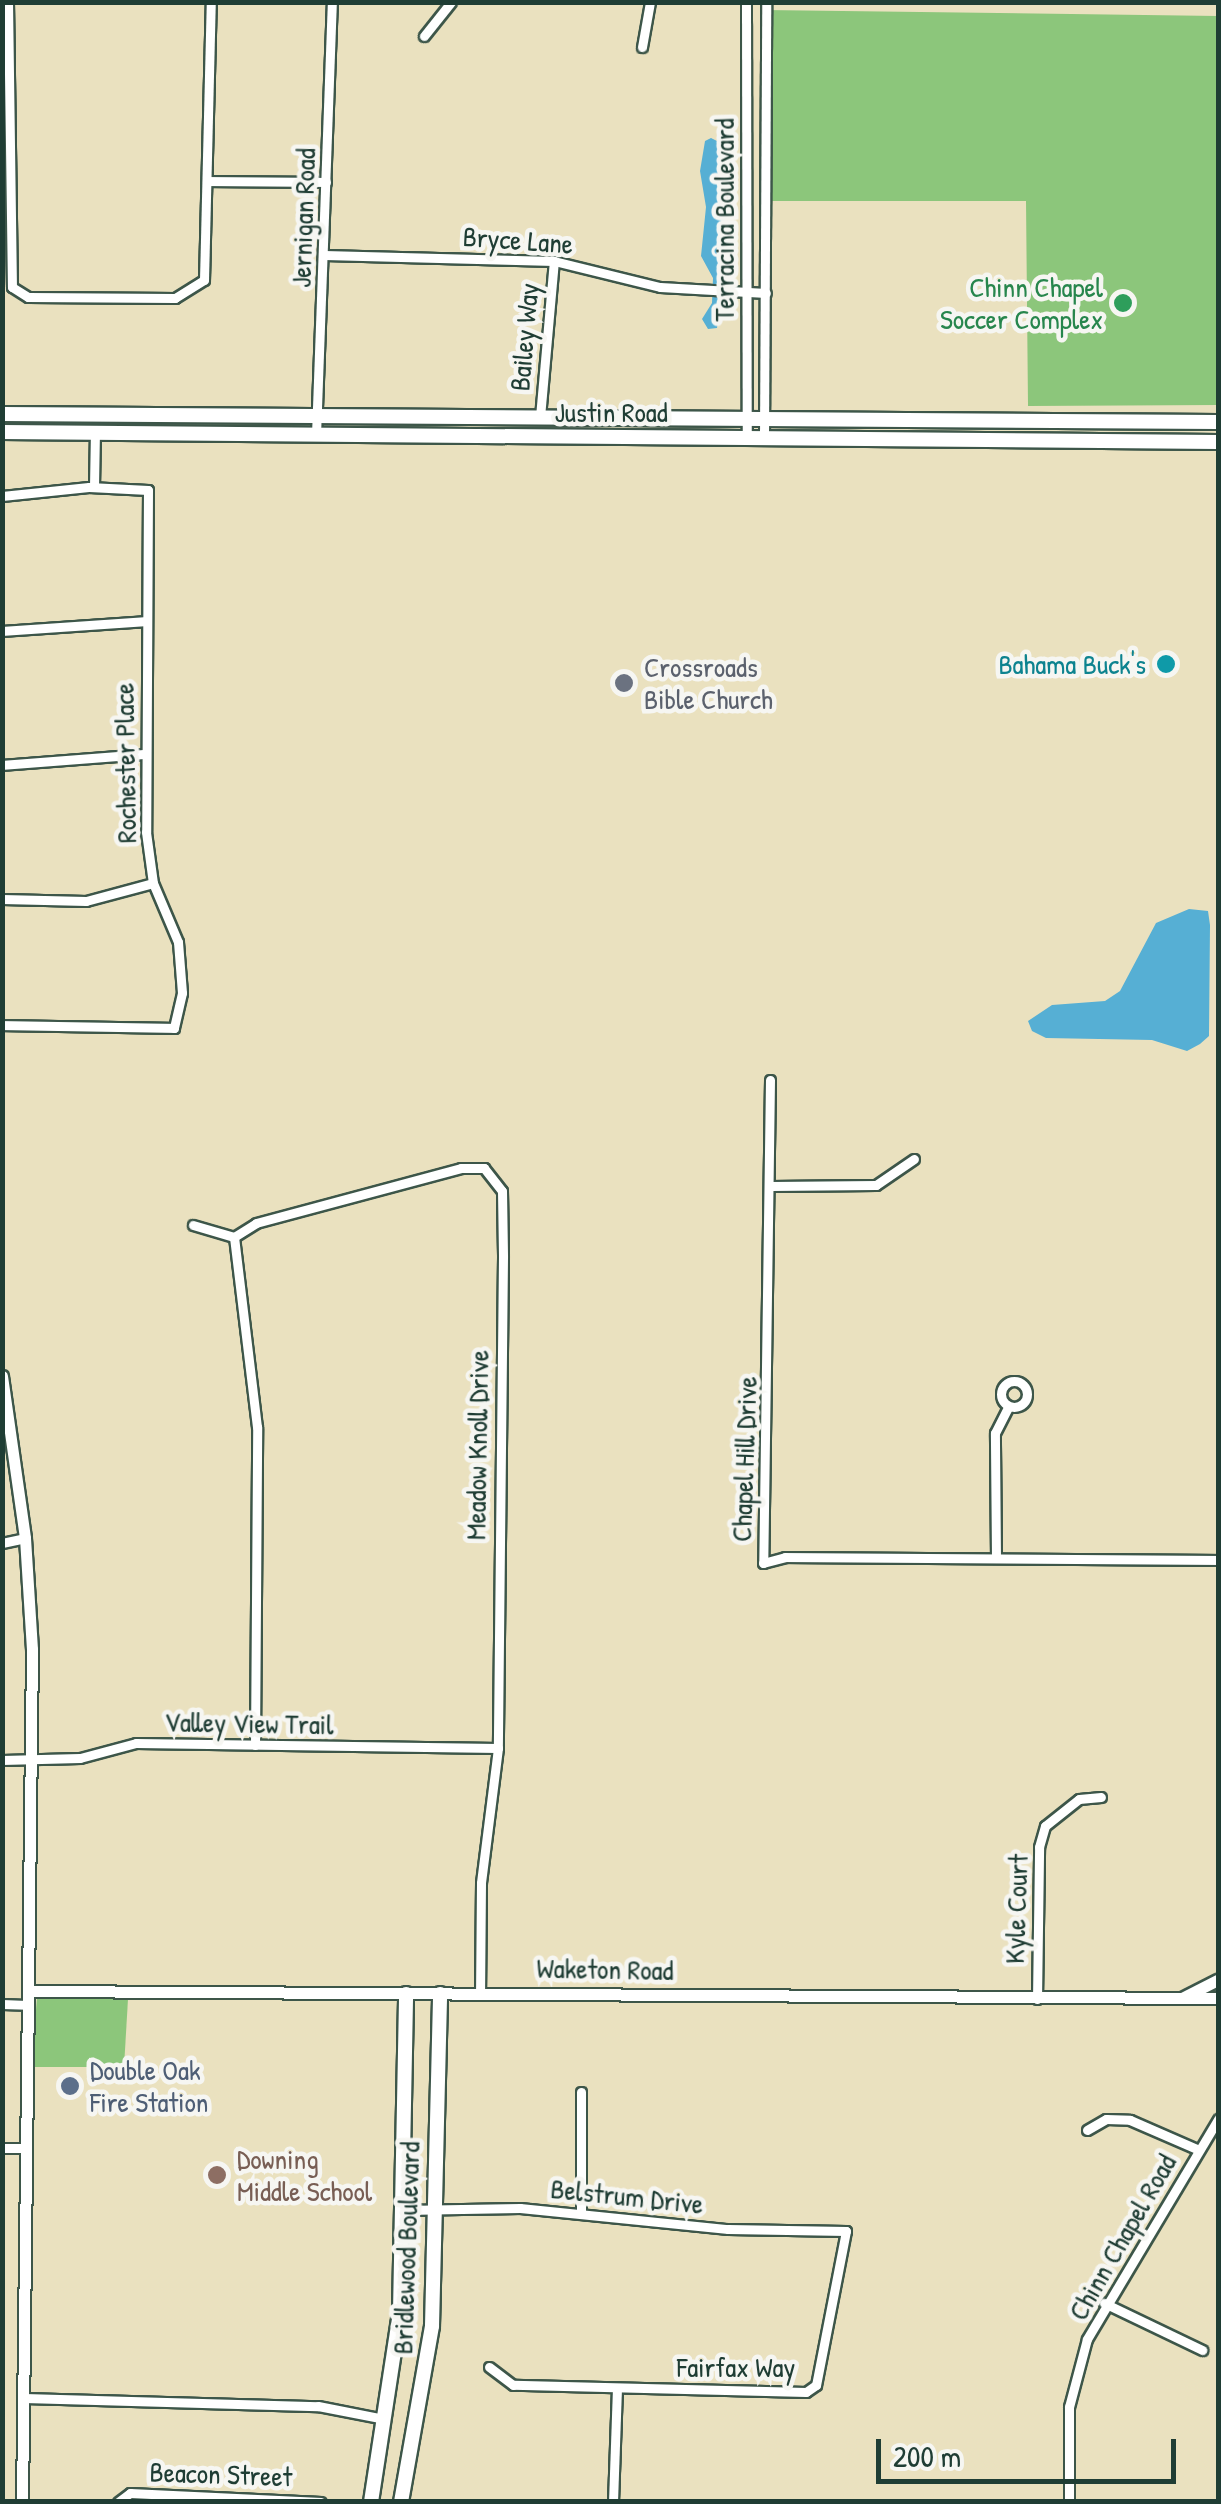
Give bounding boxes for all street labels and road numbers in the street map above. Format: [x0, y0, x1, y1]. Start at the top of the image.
street label: Terracina Boulevard [707, 118, 741, 322]
street label: Jernigan Road [284, 148, 322, 288]
street label: Bryce Lane [462, 219, 574, 261]
street label: Bailey Way [503, 282, 545, 392]
street label: Justin Road [554, 395, 668, 429]
street label: Rochester Place [107, 682, 143, 844]
street label: Meadow Knoll Drive [459, 1350, 495, 1540]
street label: Chapel Hill Drive [724, 1376, 764, 1542]
street label: Valley View Trail [164, 1705, 334, 1741]
street label: Kyle Court [997, 1854, 1035, 1964]
street label: Waketon Road [536, 1951, 674, 1987]
street label: Bridlewood Boulevard [385, 2141, 427, 2355]
street label: Chinn Chapel Road [1061, 2148, 1183, 2326]
street label: Belstrum Drive [549, 2171, 705, 2221]
street label: Fairfax Way [677, 2350, 795, 2384]
street label: Beacon Street [149, 2455, 293, 2493]

